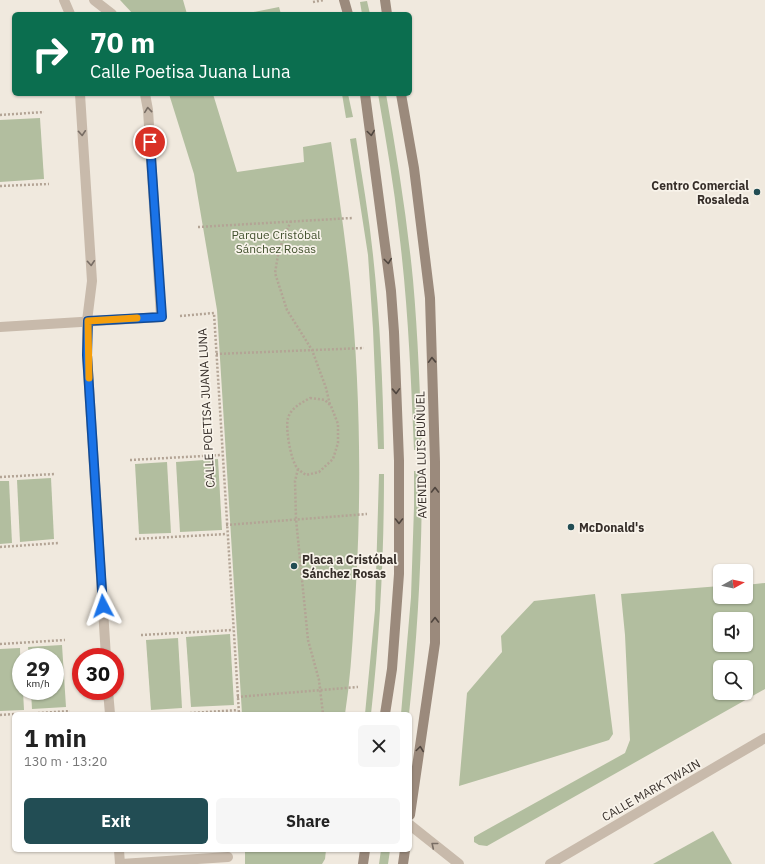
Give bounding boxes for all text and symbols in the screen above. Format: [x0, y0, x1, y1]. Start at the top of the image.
text: 70 m [90, 24, 155, 61]
icon: right [24, 28, 76, 80]
text: Calle Poetisa Juana Luna [90, 60, 291, 83]
one-way arrow [144, 107, 153, 113]
pin [133, 125, 167, 159]
one-way arrow [78, 130, 87, 136]
one-way arrow [366, 130, 375, 136]
icon: arrive [139, 131, 161, 153]
place label: Centro Comercial Rosaleda [651, 178, 749, 207]
marker: Centro Comercial Rosaleda [752, 187, 762, 197]
park label: Parque Cristóbal Sánchez Rosas [231, 227, 321, 256]
one-way arrow [383, 258, 392, 265]
one-way arrow [86, 260, 95, 266]
street label: CALLE POETISA JUANA LUNA [194, 328, 218, 488]
one-way arrow [428, 357, 436, 363]
one-way arrow [392, 388, 401, 394]
street label: AVENIDA LUIS BUÑUEL [412, 391, 430, 519]
one-way arrow [431, 487, 439, 493]
one-way arrow [395, 518, 403, 524]
place label: McDonald's [579, 520, 644, 535]
marker: McDonald's [566, 522, 576, 532]
place label: Placa a Cristóbal Sánchez Rosas [302, 552, 397, 581]
marker: Placa a Cristóbal Sánchez Rosas [289, 561, 299, 571]
north arrow [713, 564, 753, 604]
map controls [713, 564, 753, 700]
position arrow [82, 585, 124, 627]
button: sound [713, 612, 753, 652]
one-way arrow [431, 617, 439, 623]
speed limit sign: 30 [72, 648, 124, 700]
text: 29 [26, 655, 50, 682]
button: search [713, 660, 753, 700]
text: km/h [26, 677, 50, 690]
text: 1 min [24, 722, 87, 754]
button: close [358, 725, 400, 767]
one-way arrow [415, 746, 424, 752]
text: 130 m · 13:20 [24, 753, 107, 770]
street label: CALLE MARK TWAIN [599, 756, 703, 824]
button: Exit [24, 798, 208, 844]
button: Share [216, 798, 400, 844]
one-way arrow [432, 843, 439, 850]

